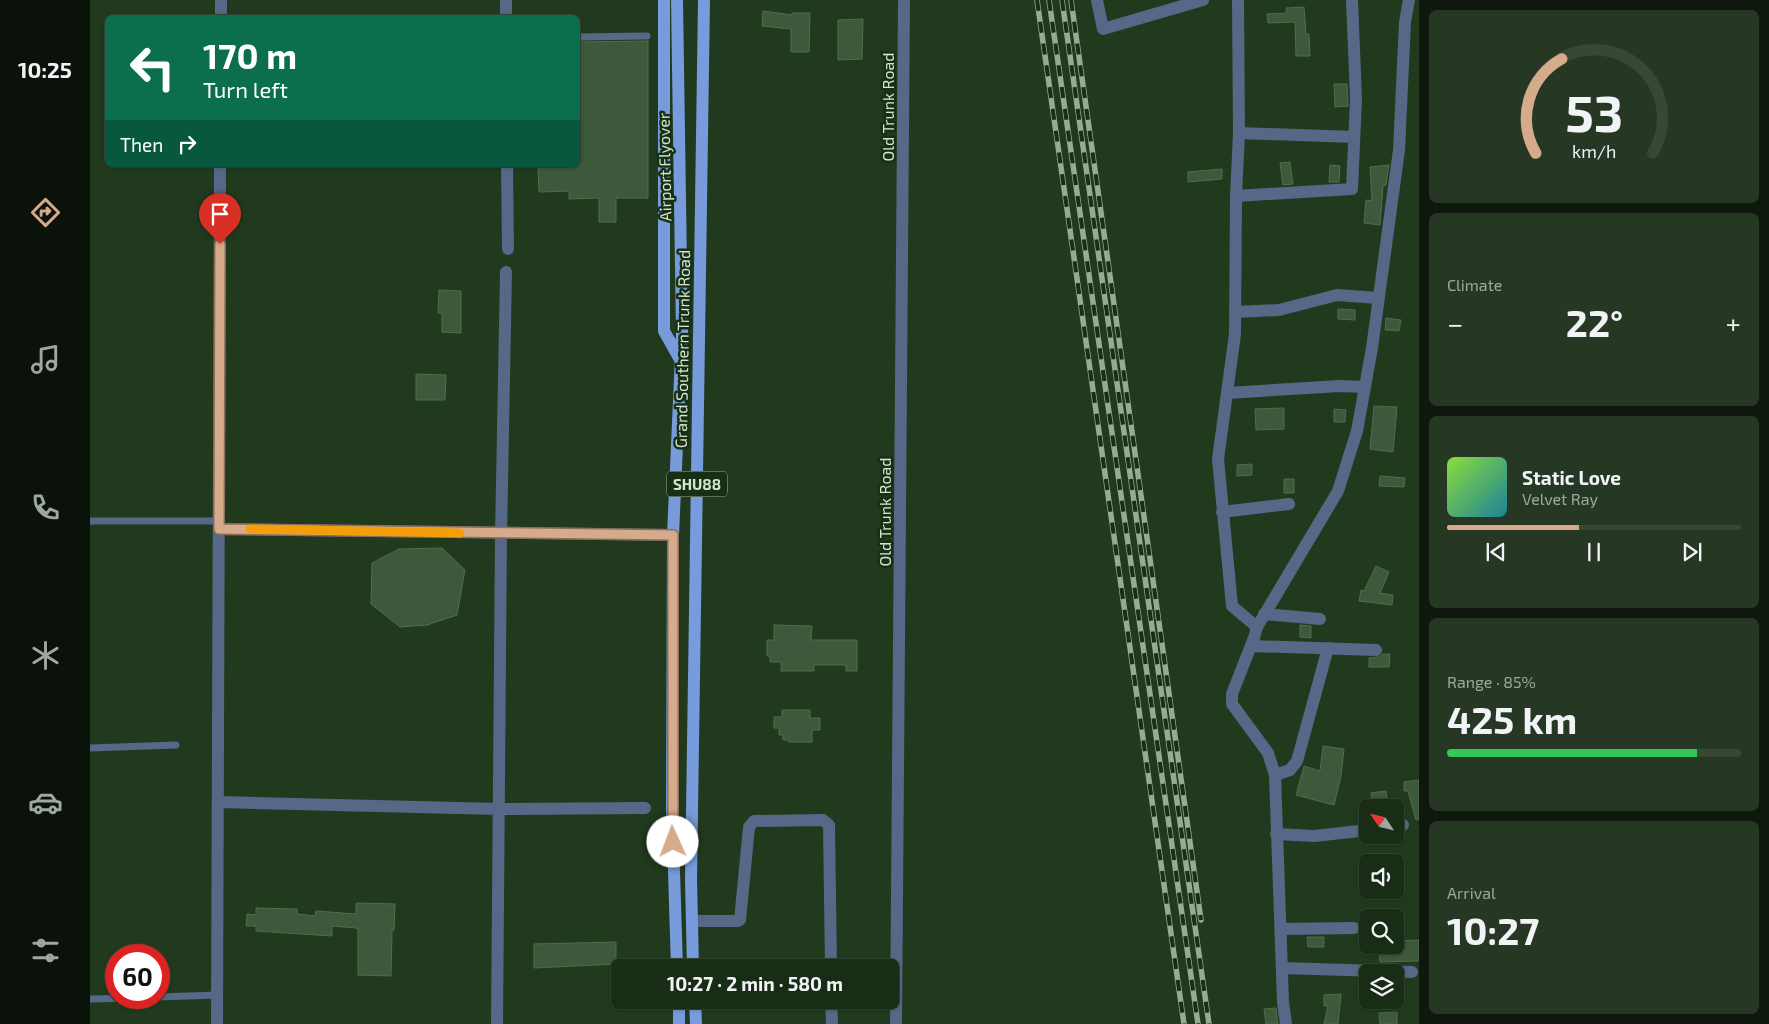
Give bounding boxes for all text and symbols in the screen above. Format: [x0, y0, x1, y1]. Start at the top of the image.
text: 170 m [203, 34, 297, 76]
icon: left [120, 35, 185, 100]
street label: Old Trunk Road [878, 53, 897, 161]
text: 10:25 [18, 56, 72, 82]
text: Turn left [203, 76, 288, 102]
text: 53 [1565, 80, 1623, 142]
street label: Airport Flyover [654, 112, 674, 221]
icon: right [173, 130, 201, 158]
text: Then [120, 133, 163, 156]
text: km/h [1572, 140, 1616, 162]
pin [199, 193, 241, 244]
icon: directions [28, 195, 63, 230]
icon: arrive [206, 200, 234, 228]
street label: Grand Southern Trunk Road [671, 250, 693, 448]
text: Climate [1447, 275, 1502, 294]
text: 22° [1566, 299, 1623, 345]
text: − [1447, 306, 1463, 340]
text: + [1726, 306, 1741, 340]
icon: music [28, 342, 63, 377]
street label: Old Trunk Road [875, 458, 894, 566]
text: Static Love [1522, 466, 1621, 489]
road number: SHU88 [667, 472, 727, 496]
text: Velvet Ray [1522, 489, 1598, 508]
icon: phone [28, 490, 63, 525]
icon: previous [1482, 538, 1510, 566]
icon: pause [1580, 538, 1608, 566]
icon: next [1678, 538, 1706, 566]
icon: climate [28, 638, 63, 673]
text: Range · 85% [1447, 672, 1536, 691]
text: 425 km [1447, 696, 1577, 742]
icon: car [28, 785, 63, 820]
north arrow [1359, 799, 1404, 844]
map controls [1359, 799, 1404, 1009]
position arrow [646, 815, 698, 867]
button: sound [1359, 854, 1404, 899]
text: Arrival [1447, 883, 1496, 902]
text: 10:27 [1447, 907, 1539, 953]
button: search [1359, 909, 1404, 954]
icon: filters [28, 933, 63, 968]
speed limit sign: 60 [105, 944, 170, 1009]
button: layers [1359, 964, 1404, 1009]
text: 10:27 · 2 min · 580 m [667, 972, 843, 995]

